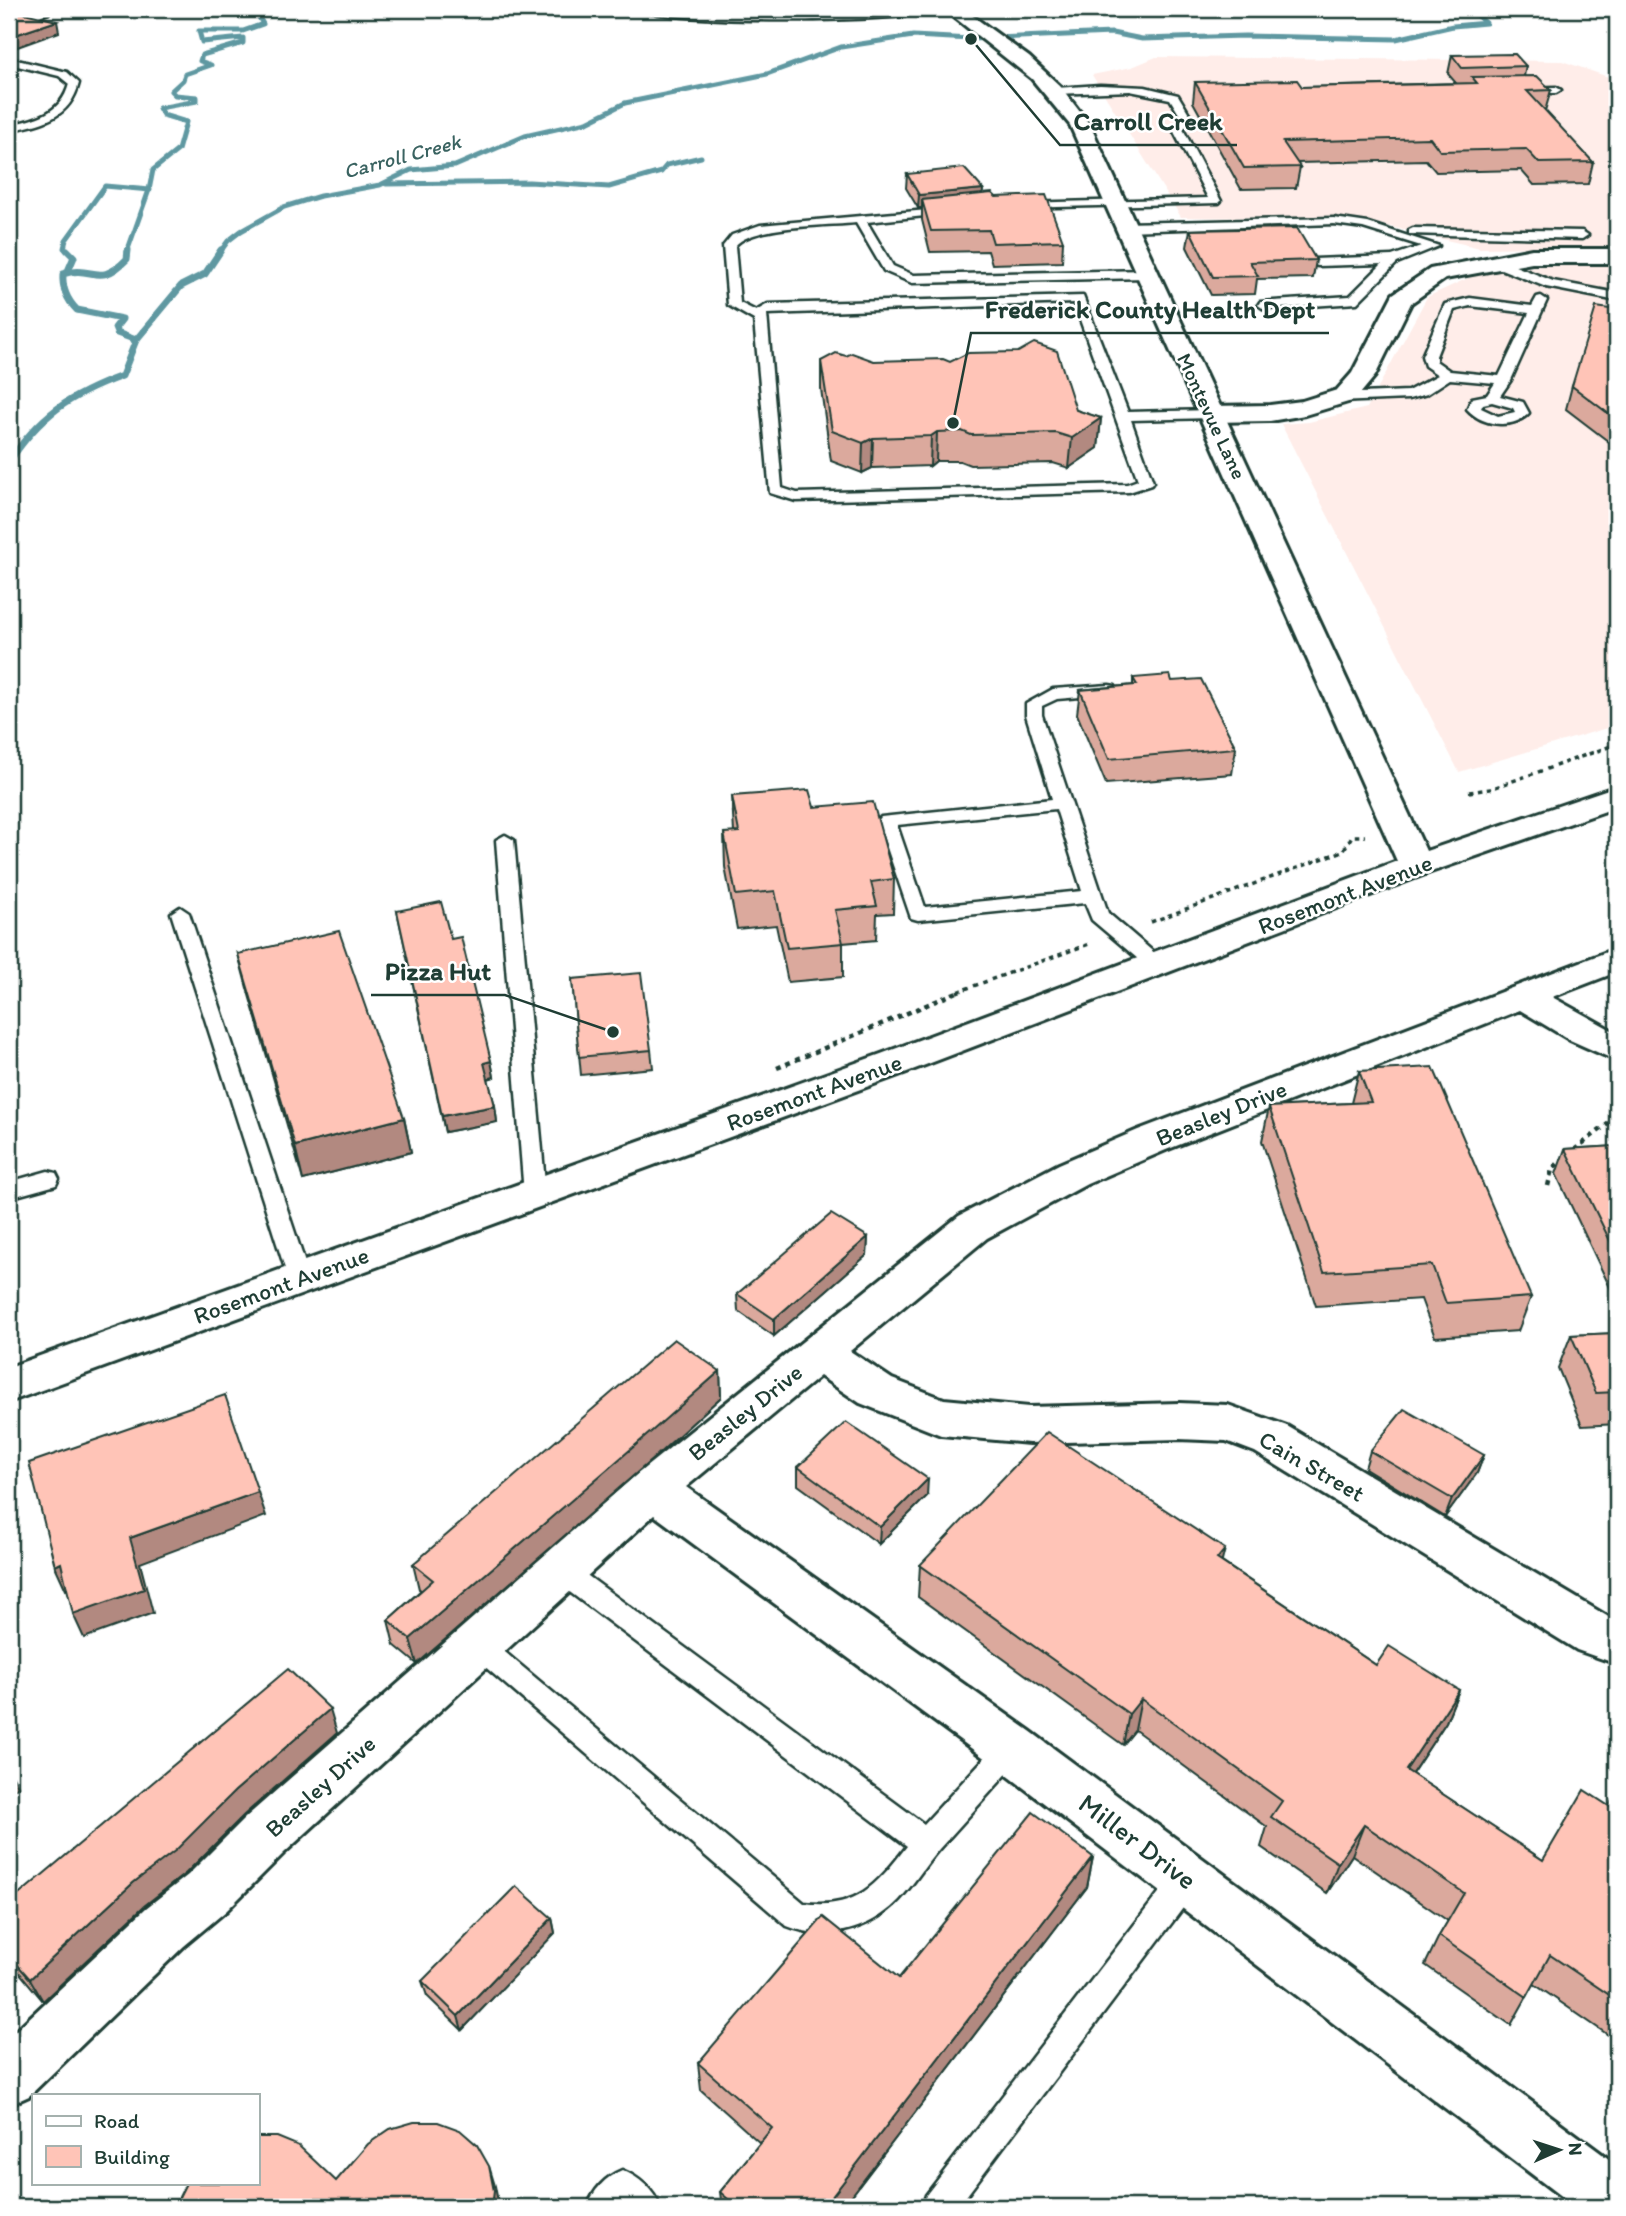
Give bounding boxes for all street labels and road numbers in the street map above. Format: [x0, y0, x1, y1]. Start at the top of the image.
street label: Montevue Lane [1172, 349, 1252, 483]
street label: Rosemont Avenue [1254, 847, 1436, 941]
street label: Rosemont Avenue [722, 1047, 906, 1137]
street label: Beasley Drive [1151, 1074, 1291, 1152]
street label: Rosemont Avenue [189, 1240, 373, 1330]
street label: Beasley Drive [682, 1357, 808, 1467]
street label: Cain Street [1254, 1424, 1370, 1508]
street label: Beasley Drive [259, 1729, 381, 1843]
street label: Miller Drive [1072, 1786, 1204, 1896]

